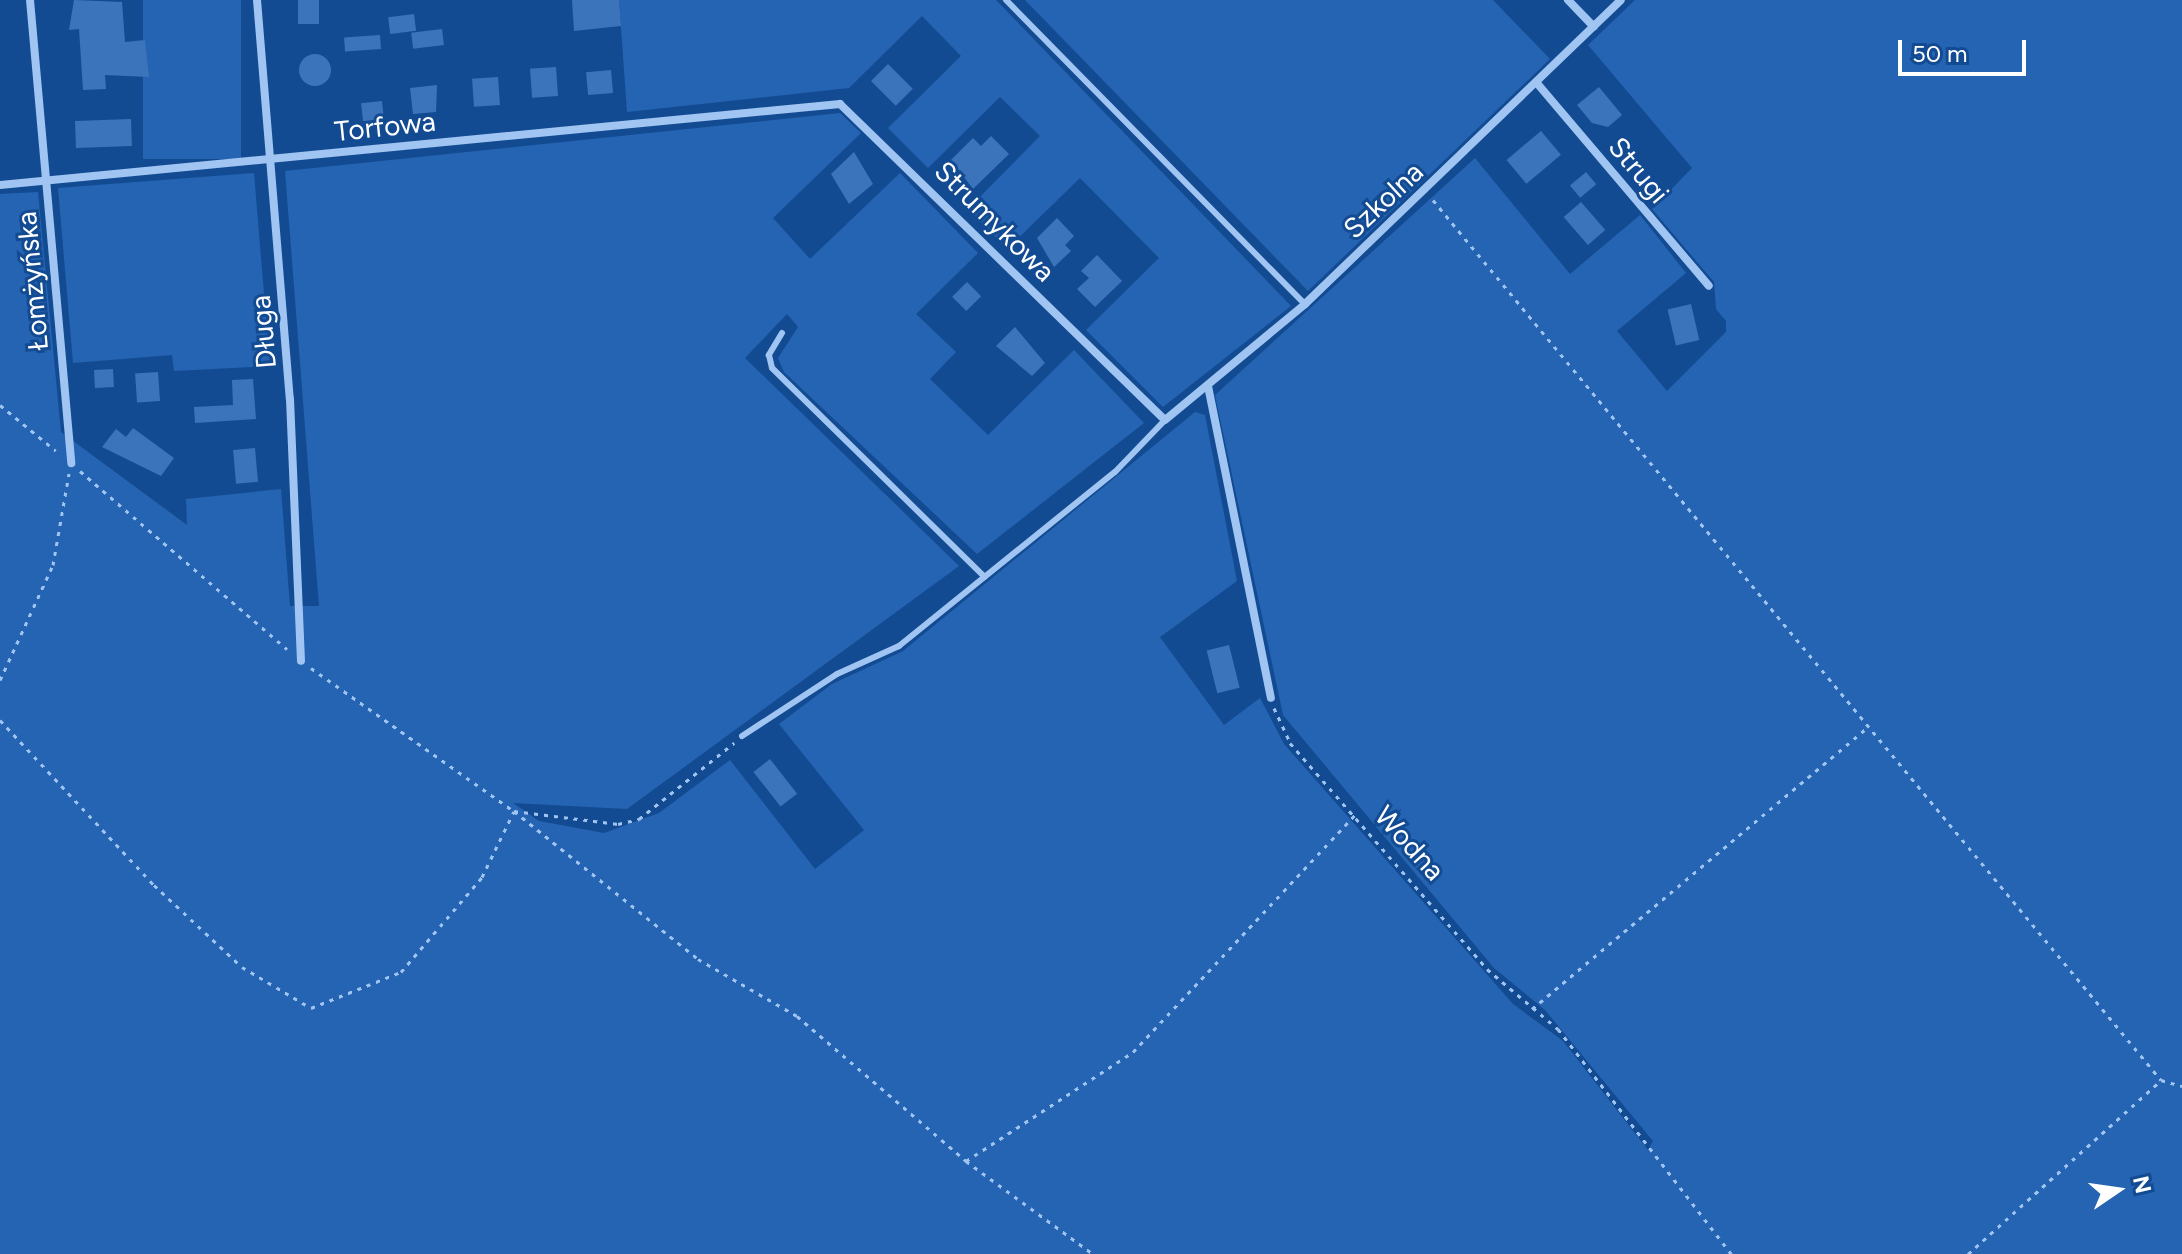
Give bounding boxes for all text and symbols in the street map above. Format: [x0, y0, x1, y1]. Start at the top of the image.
scale bar [1902, 24, 2030, 74]
text: 50 m [1912, 39, 1968, 68]
street label: Torfowa [333, 104, 437, 148]
street label: Strugi [1602, 130, 1676, 210]
street label: Strumykowa [928, 154, 1062, 288]
street label: Szkolna [1336, 155, 1430, 245]
street label: Łomżyńska [9, 210, 55, 352]
street label: Długa [243, 294, 283, 370]
street label: Wodna [1368, 799, 1452, 887]
north arrow [2078, 1150, 2158, 1230]
text: N [2127, 1173, 2157, 1196]

